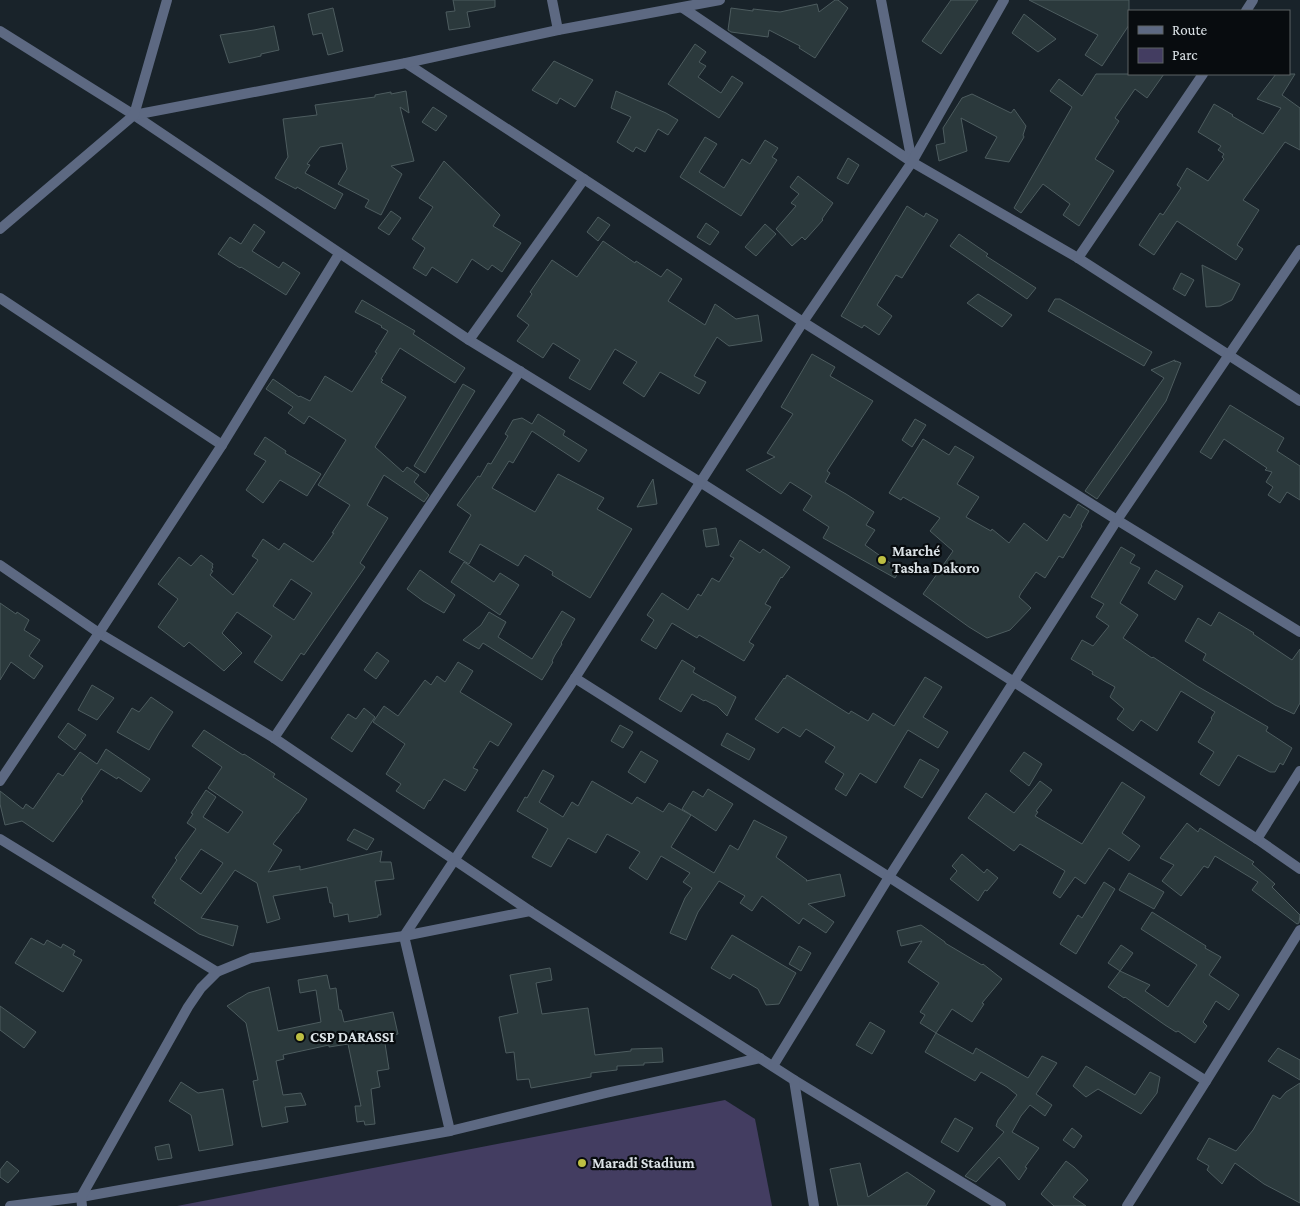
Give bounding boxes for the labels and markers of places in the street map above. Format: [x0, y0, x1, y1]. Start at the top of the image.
place label: Marché Tasha Dakoro [892, 543, 980, 576]
marker: Marché Tasha Dakoro [876, 554, 888, 566]
place label: CSP DARASSI [310, 1029, 394, 1045]
marker: CSP DARASSI [294, 1031, 306, 1043]
place label: Maradi Stadium [592, 1155, 695, 1171]
marker: Maradi Stadium [576, 1157, 588, 1169]

